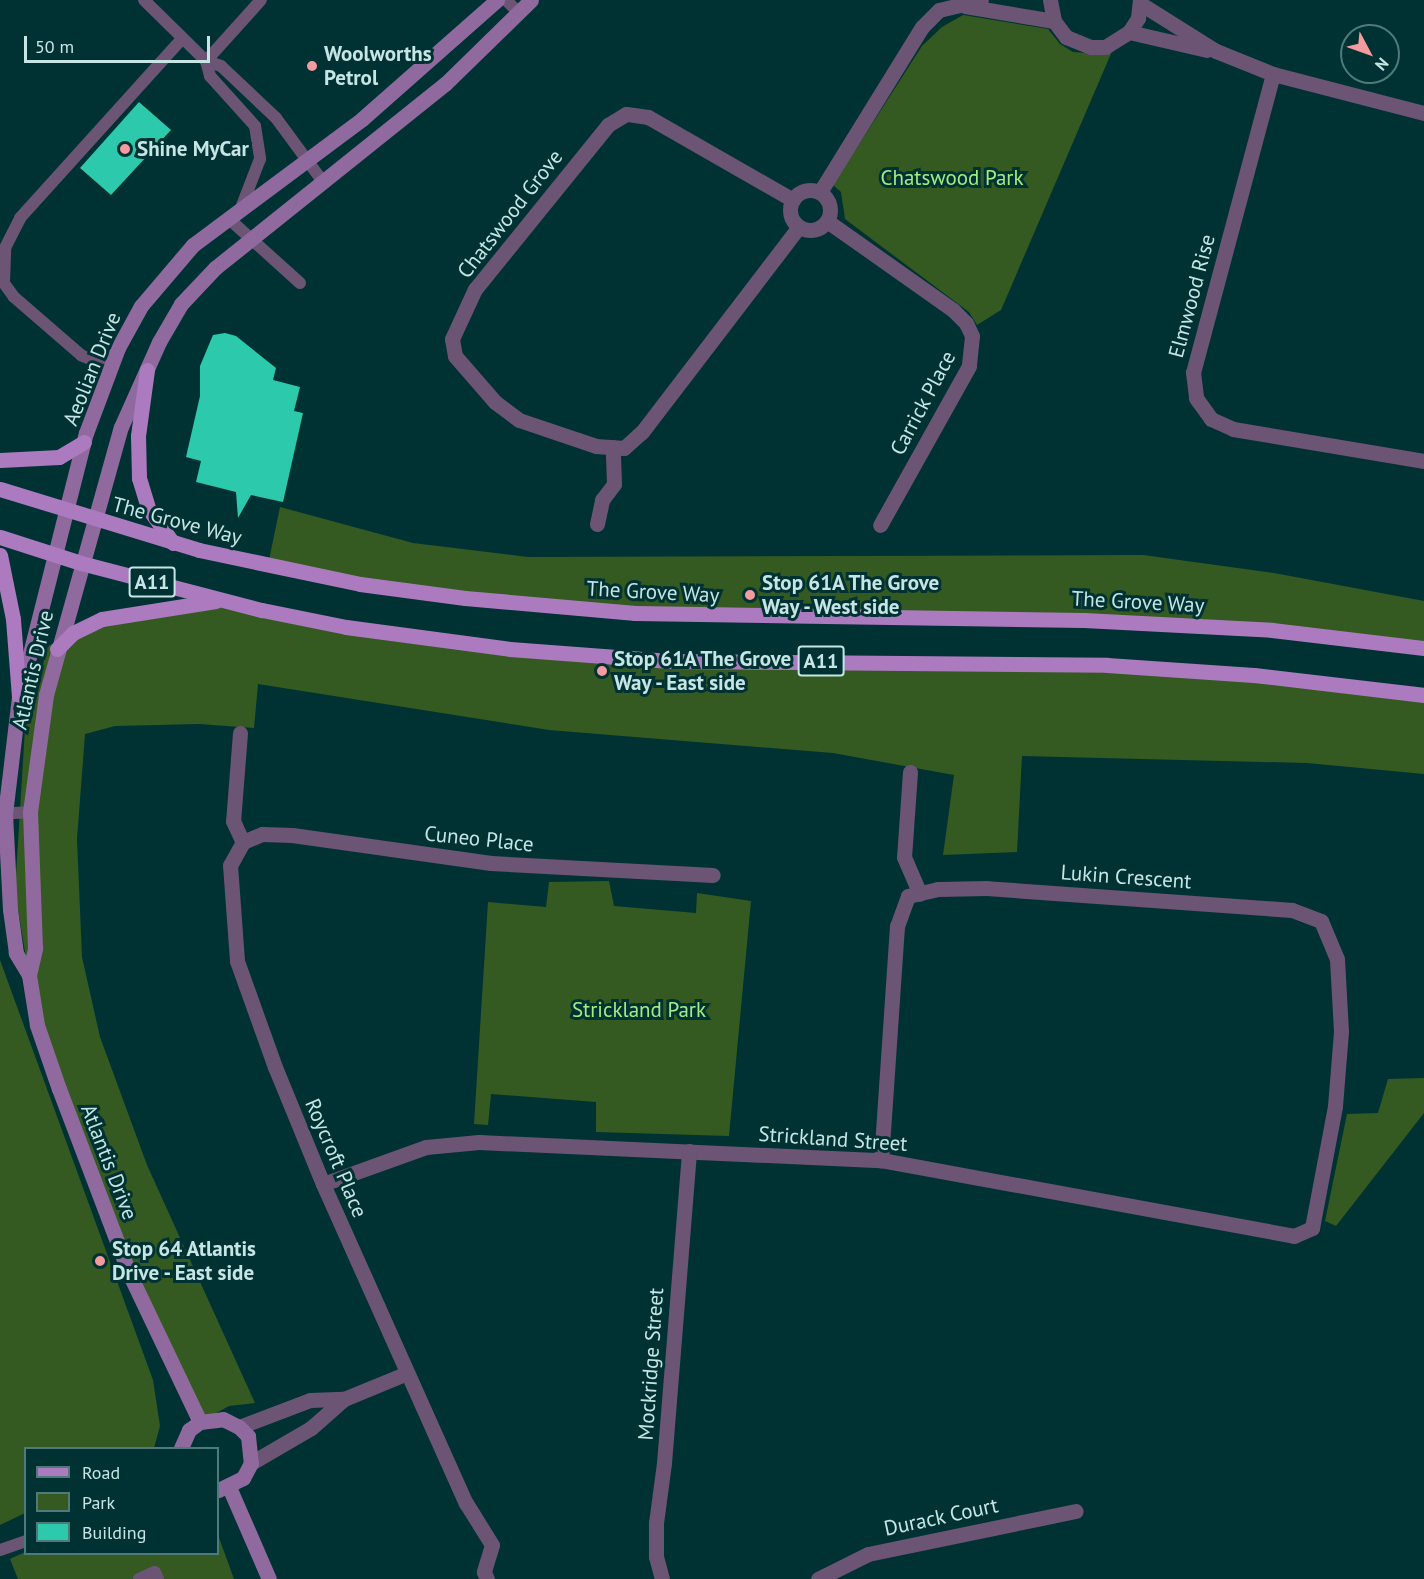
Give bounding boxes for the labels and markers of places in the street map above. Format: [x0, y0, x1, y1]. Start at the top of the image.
place label: Woolworths Petrol [324, 41, 432, 91]
marker: Woolworths Petrol [305, 59, 319, 73]
place label: Shine MyCar [137, 136, 249, 162]
marker: Shine MyCar [118, 142, 132, 156]
place label: Stop 61A The Grove Way - West side [762, 570, 941, 620]
marker: Stop 61A The Grove Way - West side [743, 588, 757, 602]
place label: Stop 61A The Grove Way - East side [614, 646, 793, 696]
marker: Stop 61A The Grove Way - East side [595, 664, 609, 678]
place label: Stop 64 Atlantis Drive - East side [112, 1236, 257, 1286]
marker: Stop 64 Atlantis Drive - East side [93, 1254, 107, 1268]

